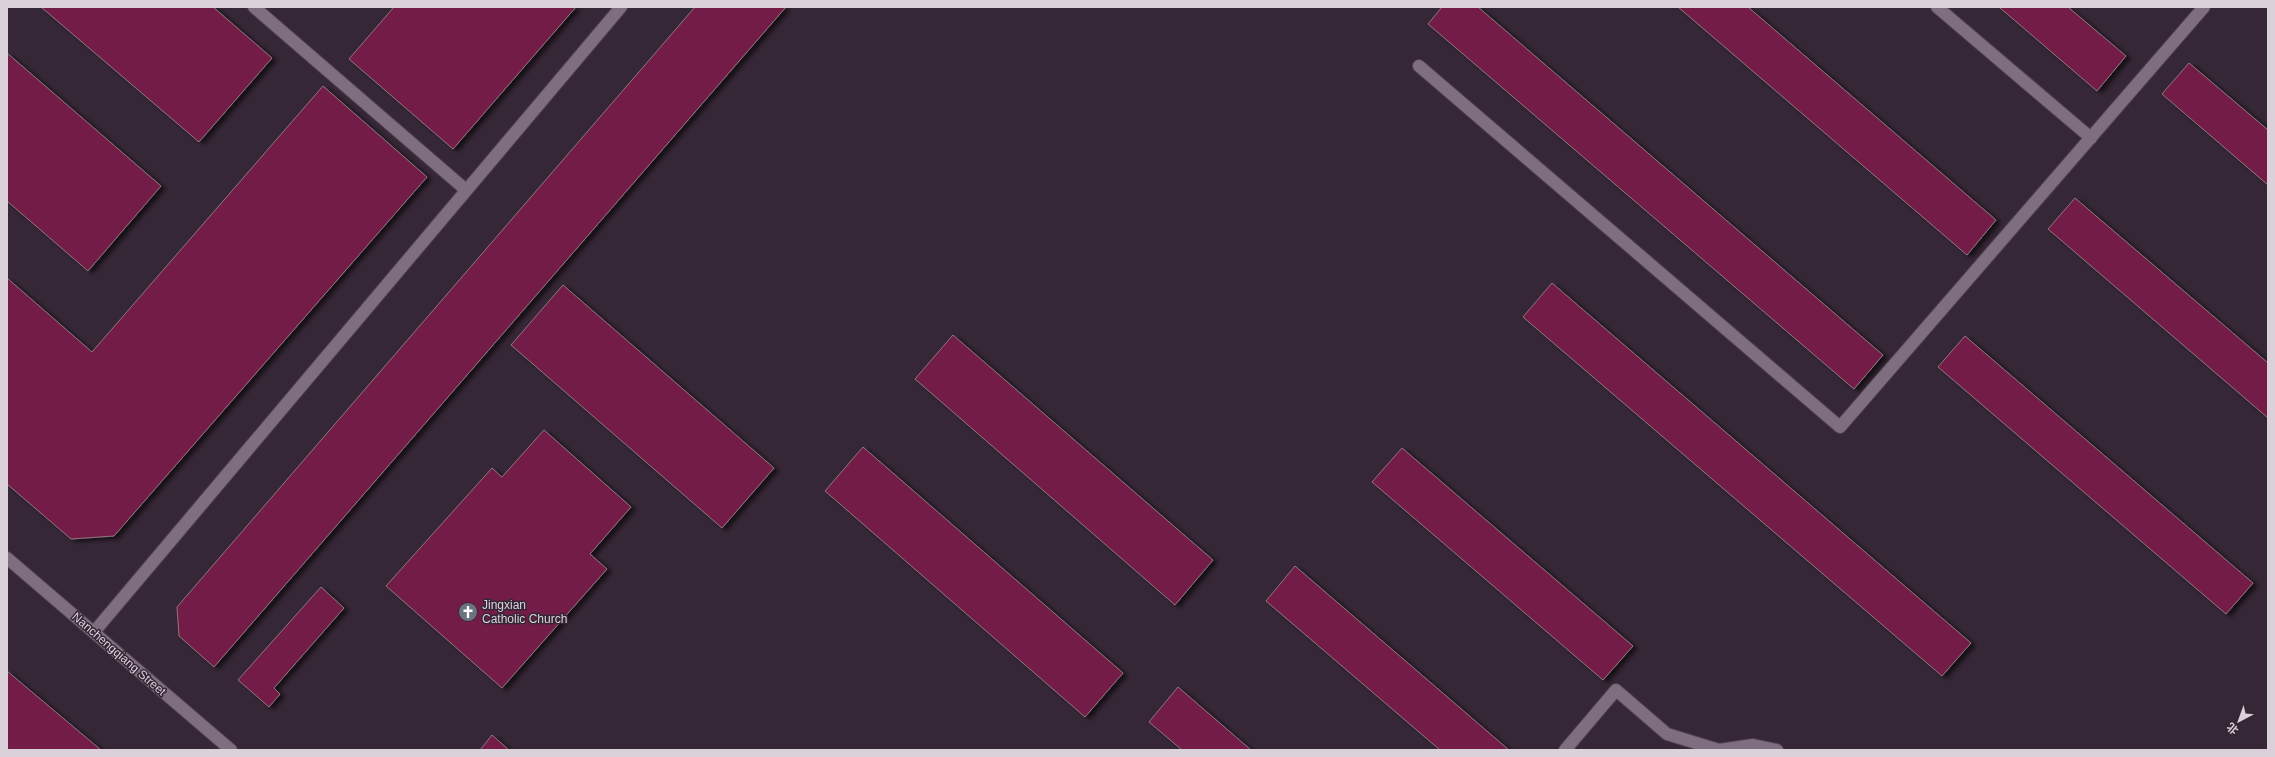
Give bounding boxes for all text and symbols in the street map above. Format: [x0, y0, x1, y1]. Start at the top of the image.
place label: Jingxian Catholic Church [482, 598, 567, 626]
church icon: Jingxian Catholic Church [457, 601, 479, 623]
street label: Nanchengqiang Street [69, 610, 169, 699]
north arrow [2219, 701, 2259, 741]
text: 北 [2224, 720, 2241, 737]

